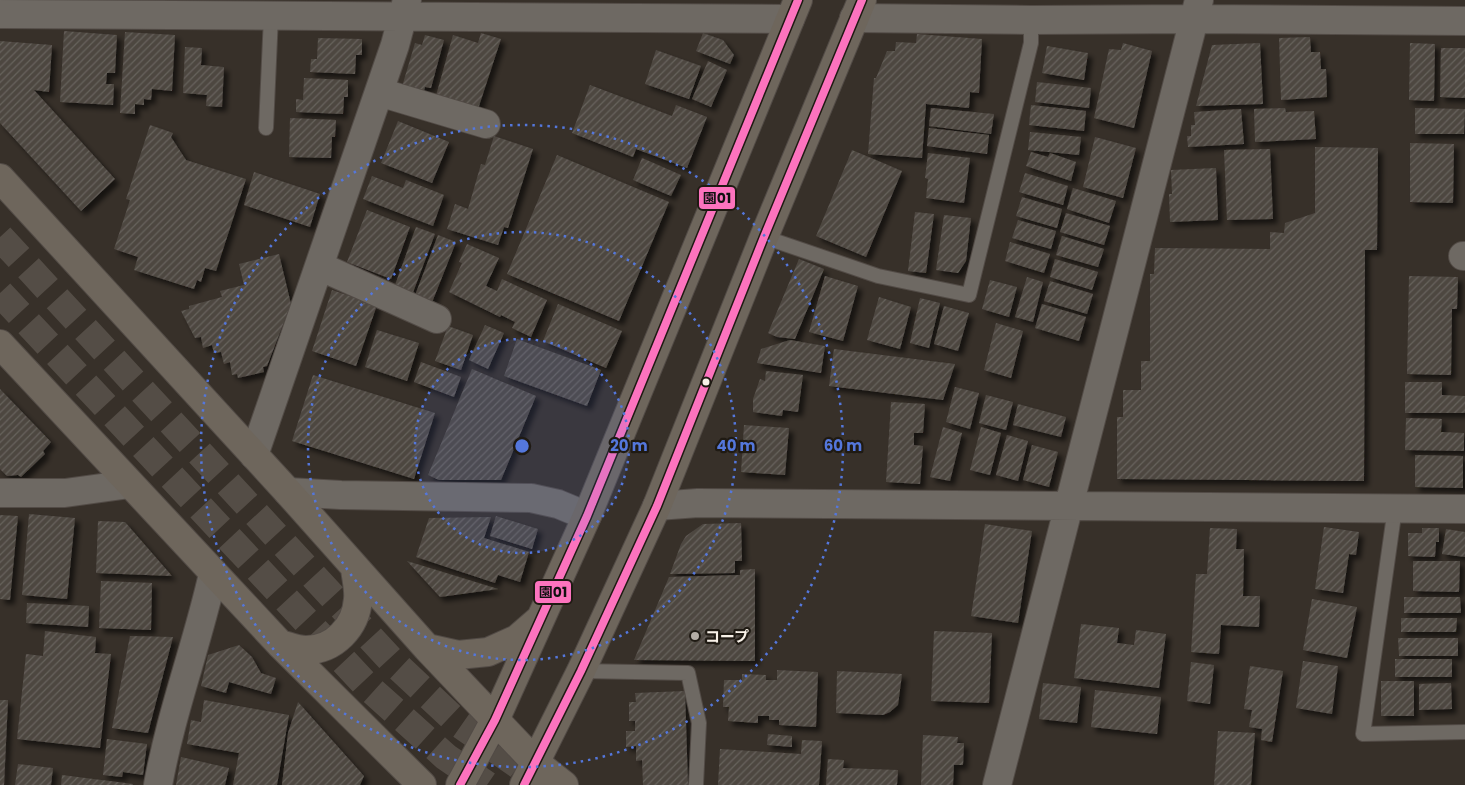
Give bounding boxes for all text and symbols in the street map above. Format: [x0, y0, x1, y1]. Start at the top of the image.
line badge: 園01 [698, 186, 736, 210]
text: 園01 [703, 188, 731, 208]
unlabelled marker [701, 377, 711, 387]
text: 20 m [610, 435, 648, 456]
text: 40 m [716, 435, 756, 456]
text: 60 m [824, 435, 862, 456]
centre of rings [513, 437, 531, 455]
line badge: 園01 [534, 580, 572, 604]
text: 園01 [539, 582, 567, 602]
place label: コープ [705, 626, 749, 647]
marker: コープ [689, 630, 701, 642]

